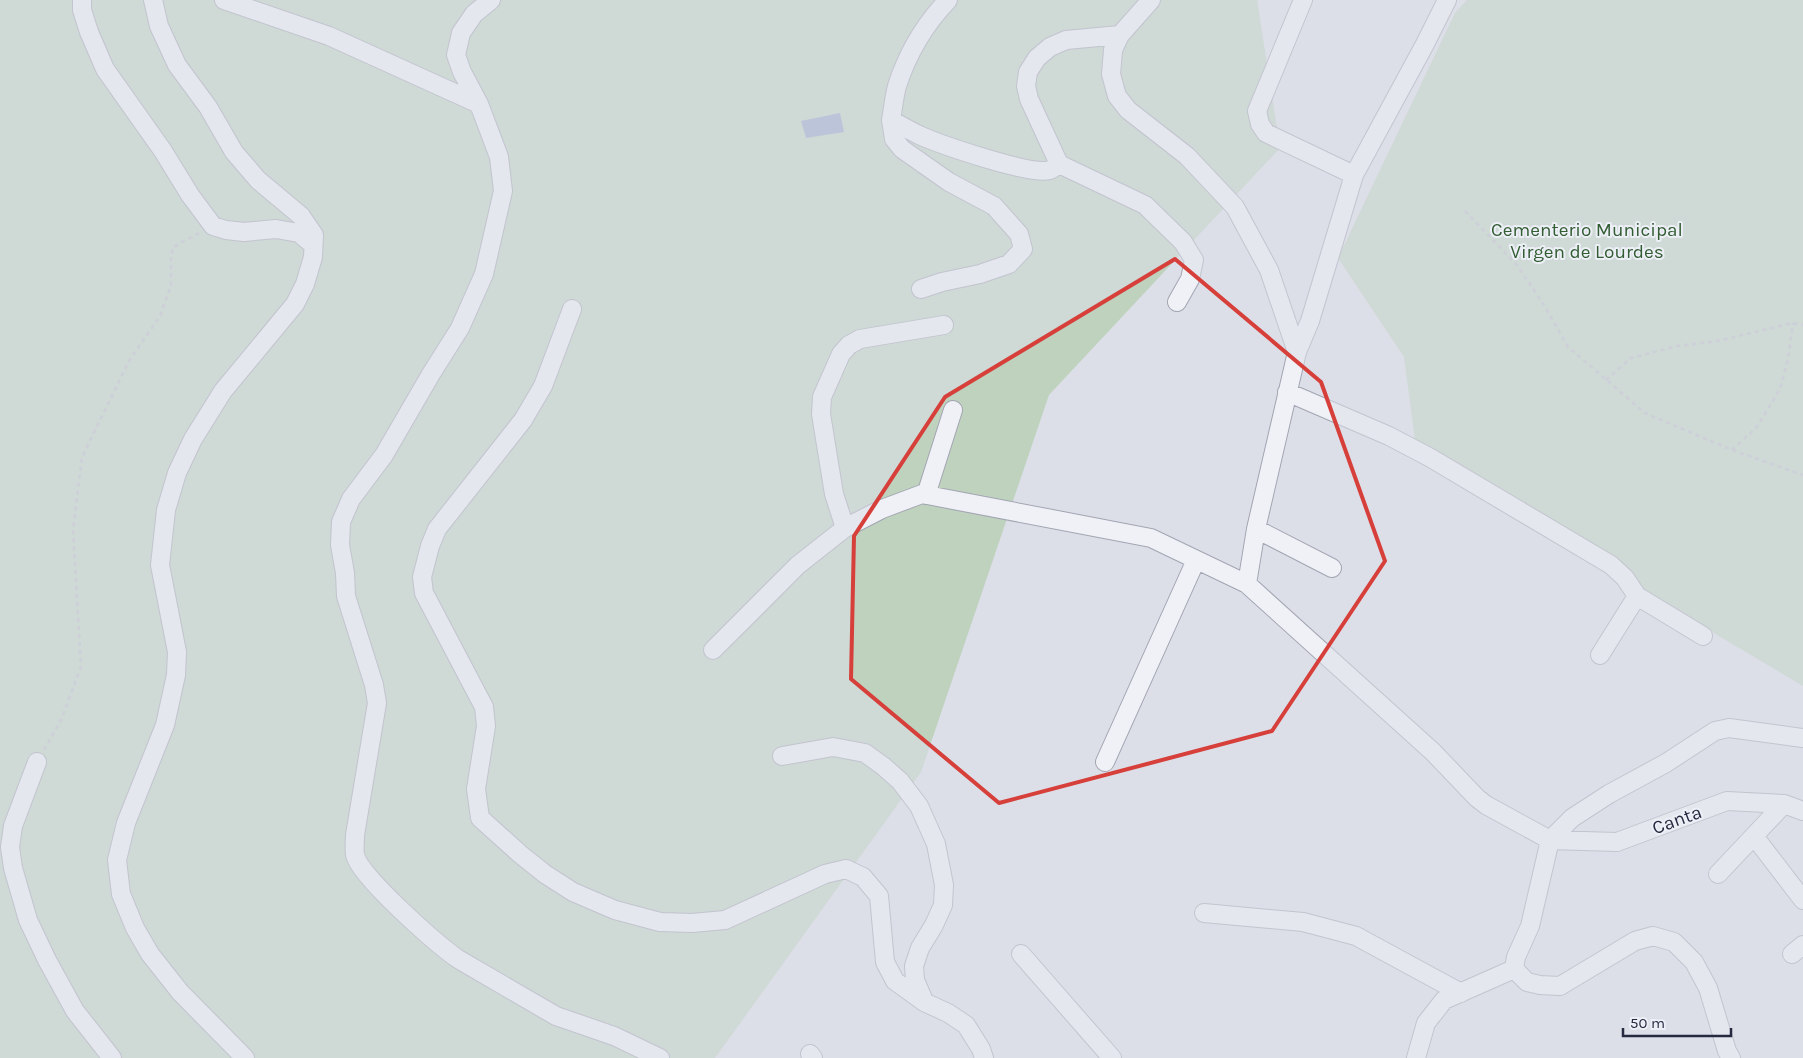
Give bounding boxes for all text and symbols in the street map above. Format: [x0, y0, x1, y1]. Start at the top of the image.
park label: Cementerio Municipal Virgen de Lourdes [1491, 219, 1683, 263]
street label: Canta [1649, 801, 1705, 839]
scale bar [1623, 1006, 1730, 1038]
text: 50 m [1630, 1014, 1665, 1032]

